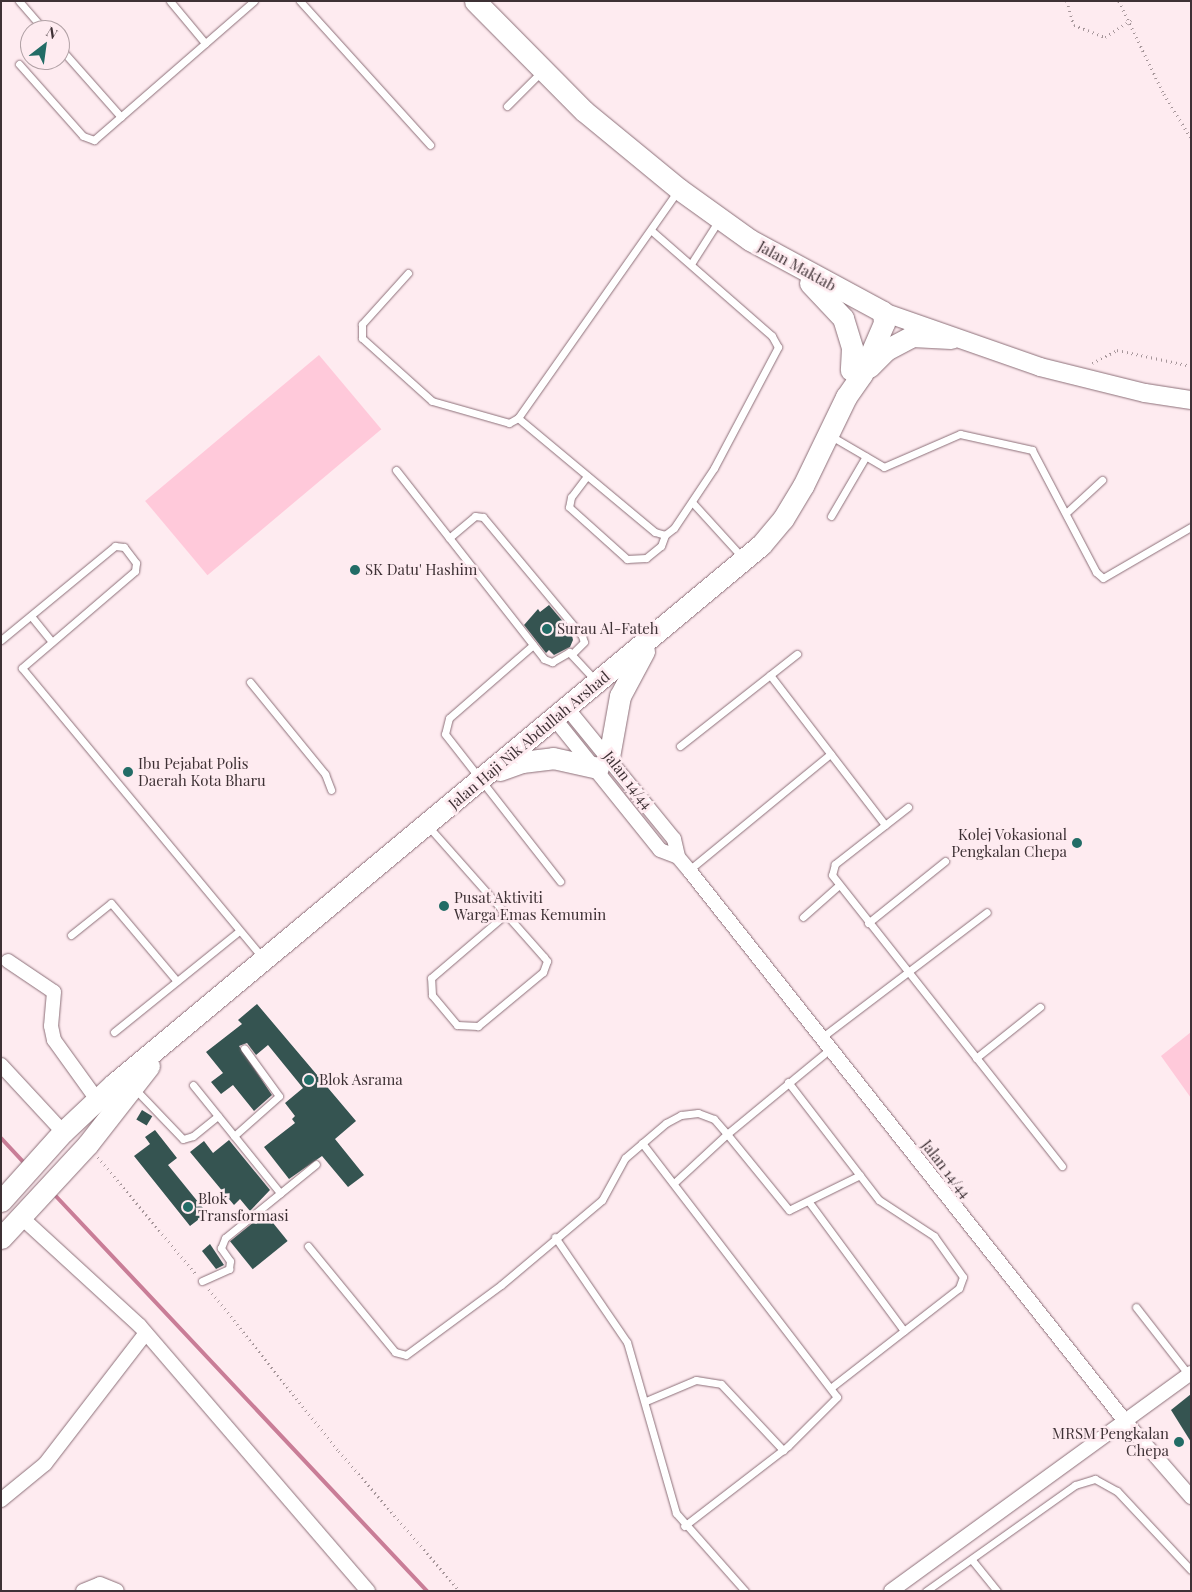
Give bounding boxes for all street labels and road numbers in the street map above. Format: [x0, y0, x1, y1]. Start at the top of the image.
street label: Jalan Maktab [755, 237, 839, 295]
street label: Jalan Haji Nik Abdullah Arshad [444, 667, 614, 813]
street label: Jalan 14/44 [600, 747, 656, 813]
street label: Jalan 14/44 [918, 1136, 974, 1202]

